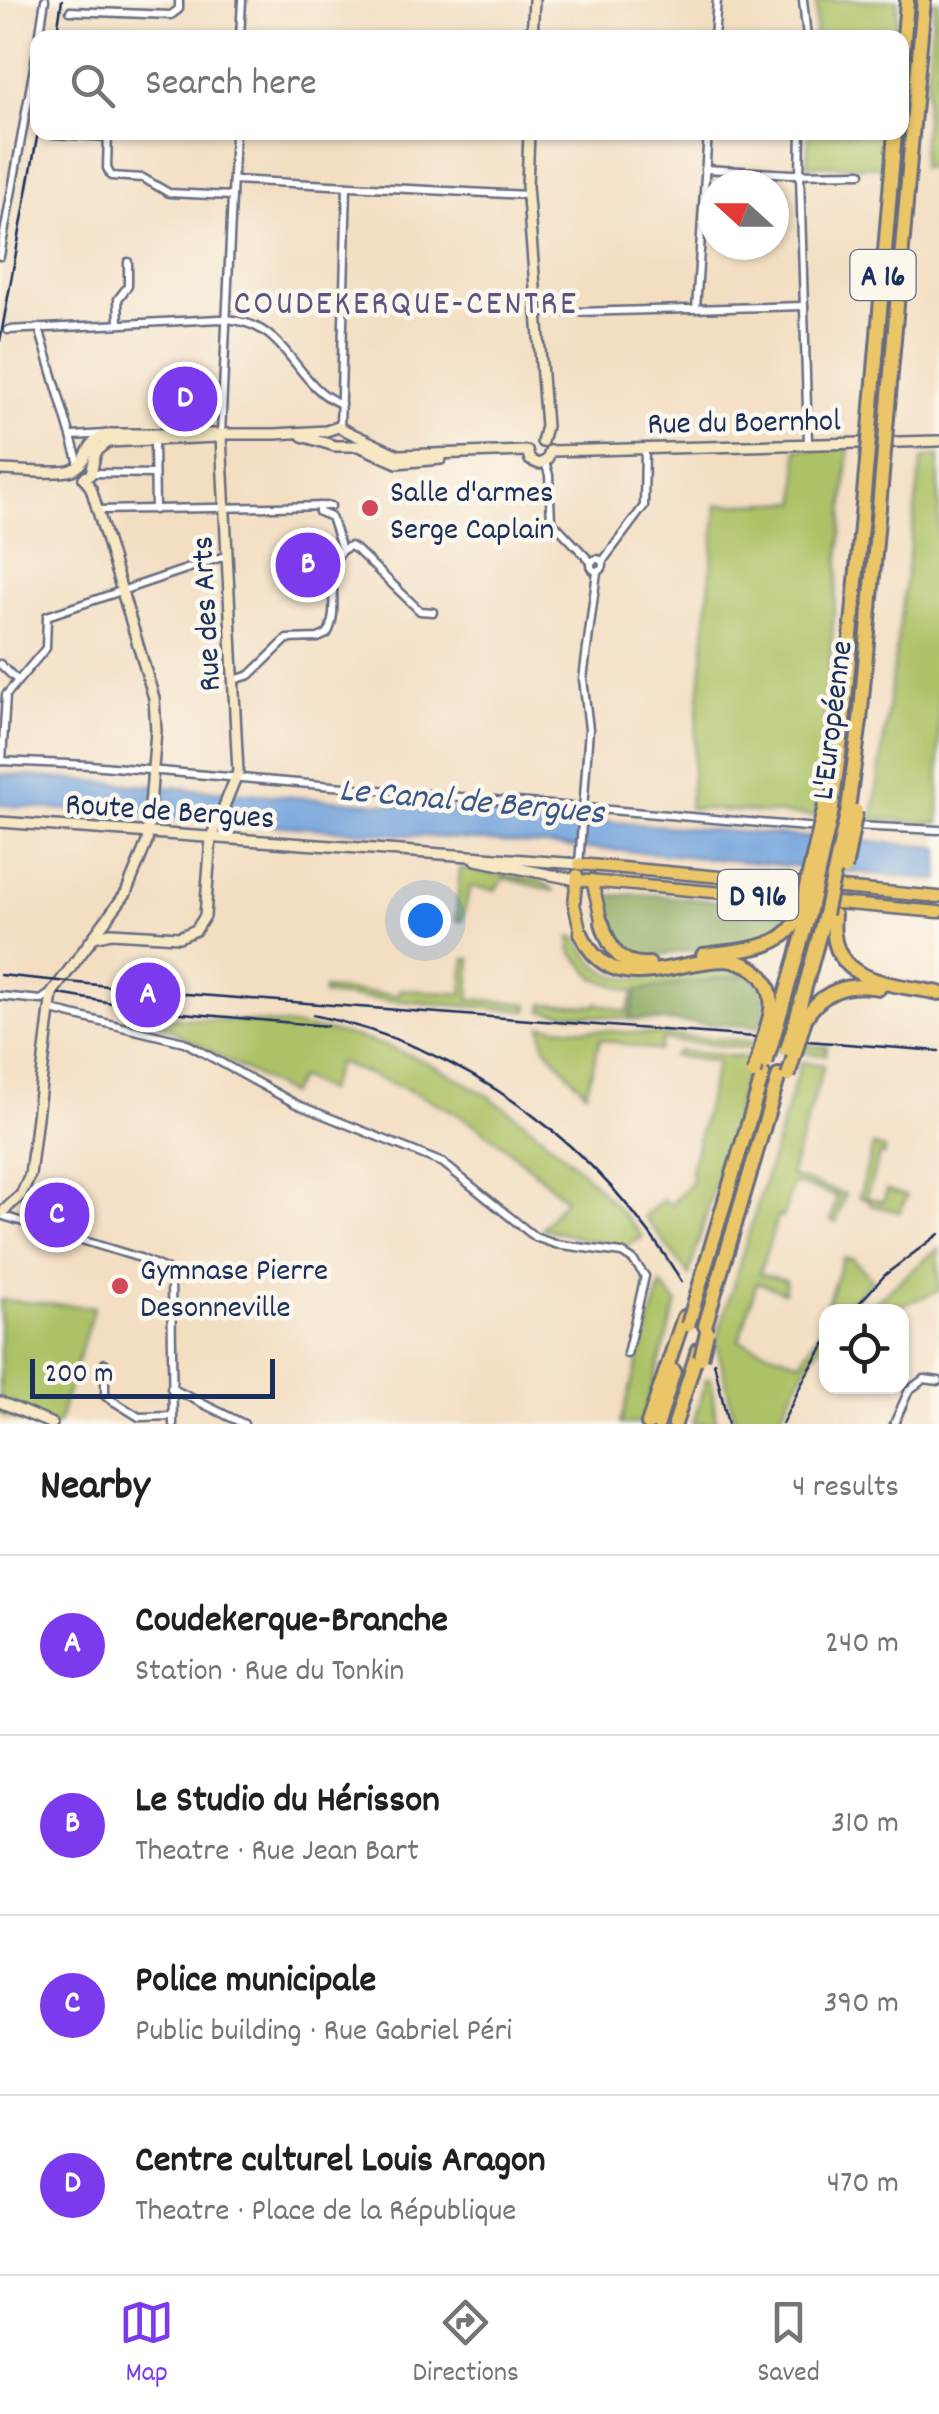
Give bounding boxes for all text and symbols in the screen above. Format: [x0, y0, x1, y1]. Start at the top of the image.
search box [30, 30, 909, 140]
icon: search [65, 58, 120, 113]
text: Search here [145, 58, 317, 113]
north arrow [699, 170, 789, 260]
road number: A 16 [850, 250, 916, 300]
district label: COUDEKERQUE-CENTRE [234, 281, 578, 331]
pin: D [152, 362, 218, 436]
street label: Rue du Boernhol [647, 400, 842, 450]
place label: Salle d'armes Serge Caplain [390, 472, 554, 555]
marker: Salle d'armes Serge Caplain [359, 497, 381, 519]
pin: B [276, 528, 340, 602]
street label: Rue des Arts [182, 535, 236, 692]
street label: L'Européenne [802, 638, 868, 803]
water label: Le Canal de Bergues [337, 767, 607, 841]
street label: Route de Bergues [63, 784, 276, 844]
road number: D 916 [718, 870, 798, 920]
your location [400, 895, 451, 946]
pin: A [116, 958, 180, 1032]
pin: C [24, 1178, 90, 1252]
place label: Gymnase Pierre Desonneville [140, 1250, 328, 1333]
marker: Gymnase Pierre Desonneville [109, 1275, 131, 1297]
map controls [819, 1304, 909, 1394]
button: locate [819, 1304, 909, 1394]
scale bar [30, 1354, 275, 1398]
text: 200 m [45, 1356, 113, 1396]
text: Nearby [40, 1459, 150, 1519]
text: 4 results [792, 1466, 899, 1512]
text: Coudekerque-Branche [135, 1595, 448, 1650]
text: A [64, 1622, 81, 1668]
text: 240 m [825, 1622, 899, 1668]
text: Station · Rue du Tonkin [135, 1650, 404, 1696]
text: Le Studio du Hérisson [135, 1775, 440, 1830]
text: B [65, 1802, 80, 1848]
text: 310 m [831, 1802, 899, 1848]
text: Theatre · Rue Jean Bart [135, 1830, 419, 1876]
text: Police municipale [135, 1955, 376, 2010]
text: C [65, 1982, 80, 2028]
text: 390 m [823, 1982, 899, 2028]
text: Public building · Rue Gabriel Péri [135, 2010, 512, 2056]
text: Centre culturel Louis Aragon [135, 2135, 546, 2190]
text: D [64, 2162, 81, 2208]
text: 470 m [827, 2162, 899, 2208]
text: Theatre · Place de la République [135, 2190, 516, 2236]
tab: Map [119, 2295, 174, 2395]
tab: Directions [413, 2295, 519, 2395]
tab: Saved [757, 2295, 820, 2395]

